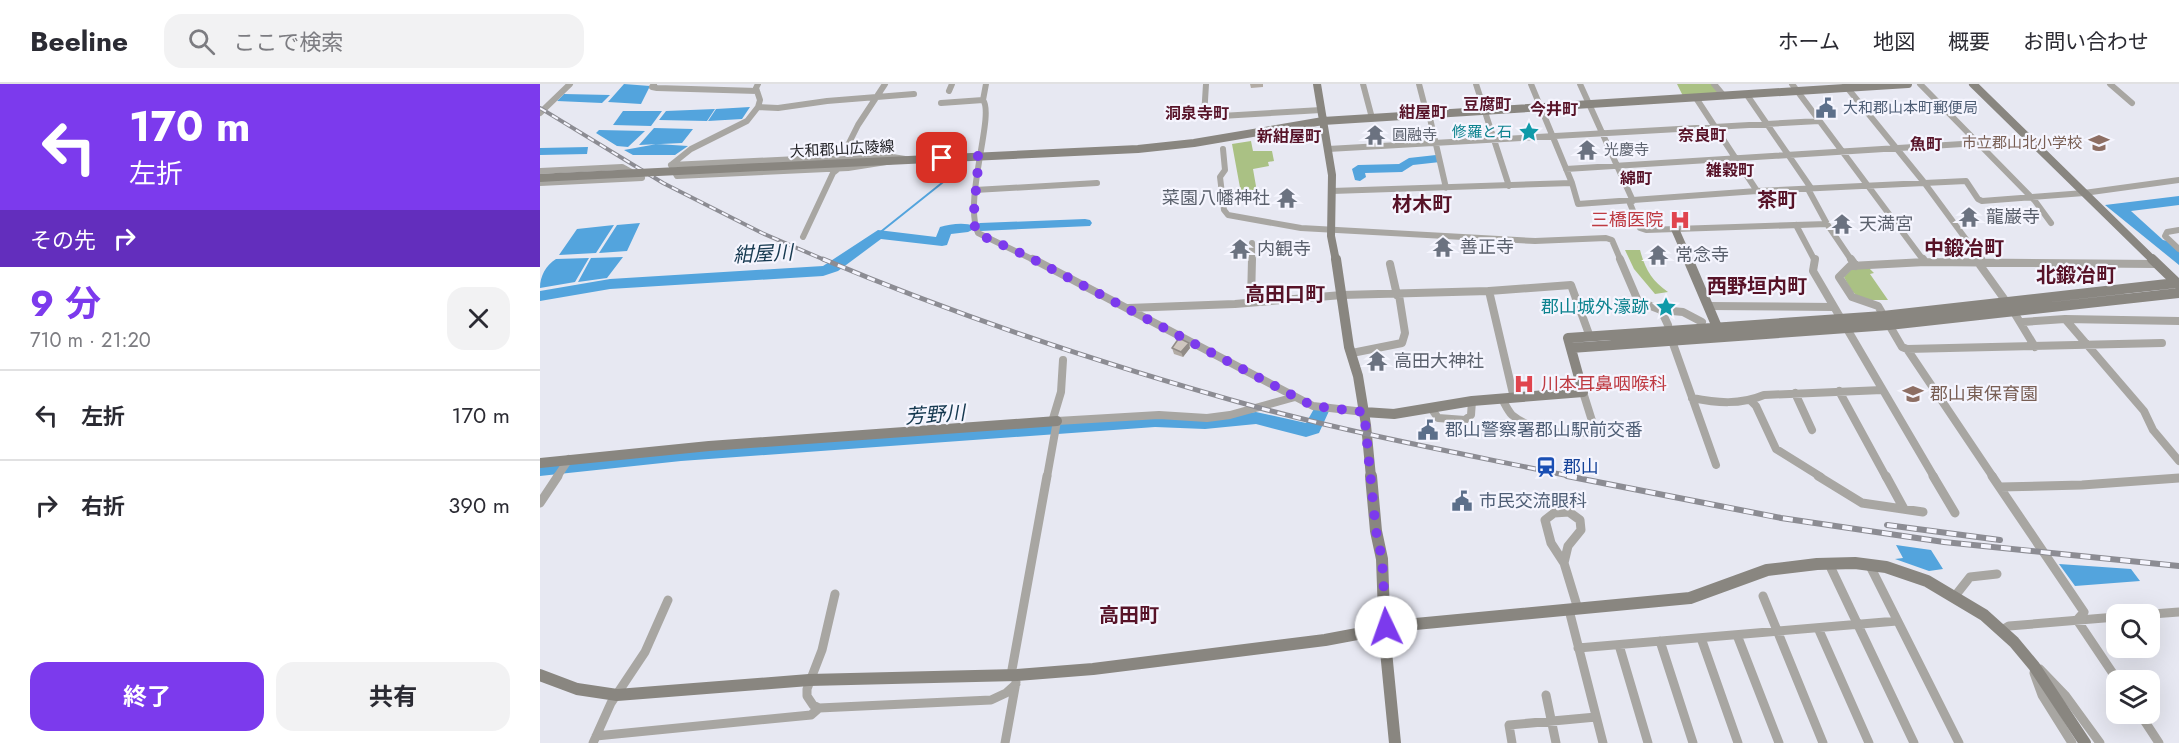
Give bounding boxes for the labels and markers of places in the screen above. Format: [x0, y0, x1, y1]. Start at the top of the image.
public building icon: 大和郡山本町郵便局 [1814, 96, 1838, 120]
place label: 大和郡山本町郵便局 [1843, 97, 1978, 119]
place icon: 修羅と石 [1517, 120, 1541, 144]
place label: 修羅と石 [1452, 121, 1512, 143]
temple icon: 圓融寺 [1363, 123, 1387, 147]
place label: 圓融寺 [1392, 124, 1437, 146]
school or university icon: 市立郡山北小学校 [2087, 131, 2111, 155]
pin [916, 132, 967, 183]
place label: 市立郡山北小学校 [1962, 132, 2082, 154]
temple icon: 光慶寺 [1575, 138, 1599, 162]
place label: 光慶寺 [1604, 139, 1649, 161]
place label: 菜園八幡神社 [1162, 185, 1270, 211]
temple icon: 菜園八幡神社 [1275, 186, 1299, 210]
place label: 龍巌寺 [1986, 204, 2040, 230]
temple icon: 龍巌寺 [1957, 205, 1981, 229]
place label: 三橋医院 [1591, 207, 1663, 233]
hospital icon: 三橋医院 [1668, 208, 1692, 232]
place label: 天満宮 [1859, 211, 1913, 237]
temple icon: 天満宮 [1830, 212, 1854, 236]
place label: 善正寺 [1460, 234, 1514, 260]
temple icon: 善正寺 [1431, 235, 1455, 259]
place label: 内観寺 [1257, 236, 1311, 262]
temple icon: 内観寺 [1228, 237, 1252, 261]
place label: 常念寺 [1675, 242, 1729, 268]
temple icon: 常念寺 [1646, 243, 1670, 267]
place label: 郡山城外濠跡 [1541, 294, 1649, 320]
place icon: 郡山城外濠跡 [1654, 295, 1678, 319]
place label: 高田大神社 [1394, 348, 1484, 374]
temple icon: 高田大神社 [1365, 349, 1389, 373]
place label: 川本耳鼻咽喉科 [1541, 371, 1667, 397]
hospital icon: 川本耳鼻咽喉科 [1512, 372, 1536, 396]
place label: 郡山東保育園 [1930, 381, 2038, 407]
school or university icon: 郡山東保育園 [1901, 382, 1925, 406]
place label: 郡山警察署郡山駅前交番 [1445, 417, 1643, 443]
public building icon: 郡山警察署郡山駅前交番 [1416, 418, 1440, 442]
place label: 郡山 [1563, 454, 1599, 480]
station icon: 郡山 [1534, 455, 1558, 479]
place label: 市民交流眼科 [1479, 488, 1587, 514]
public building icon: 市民交流眼科 [1450, 489, 1474, 513]

